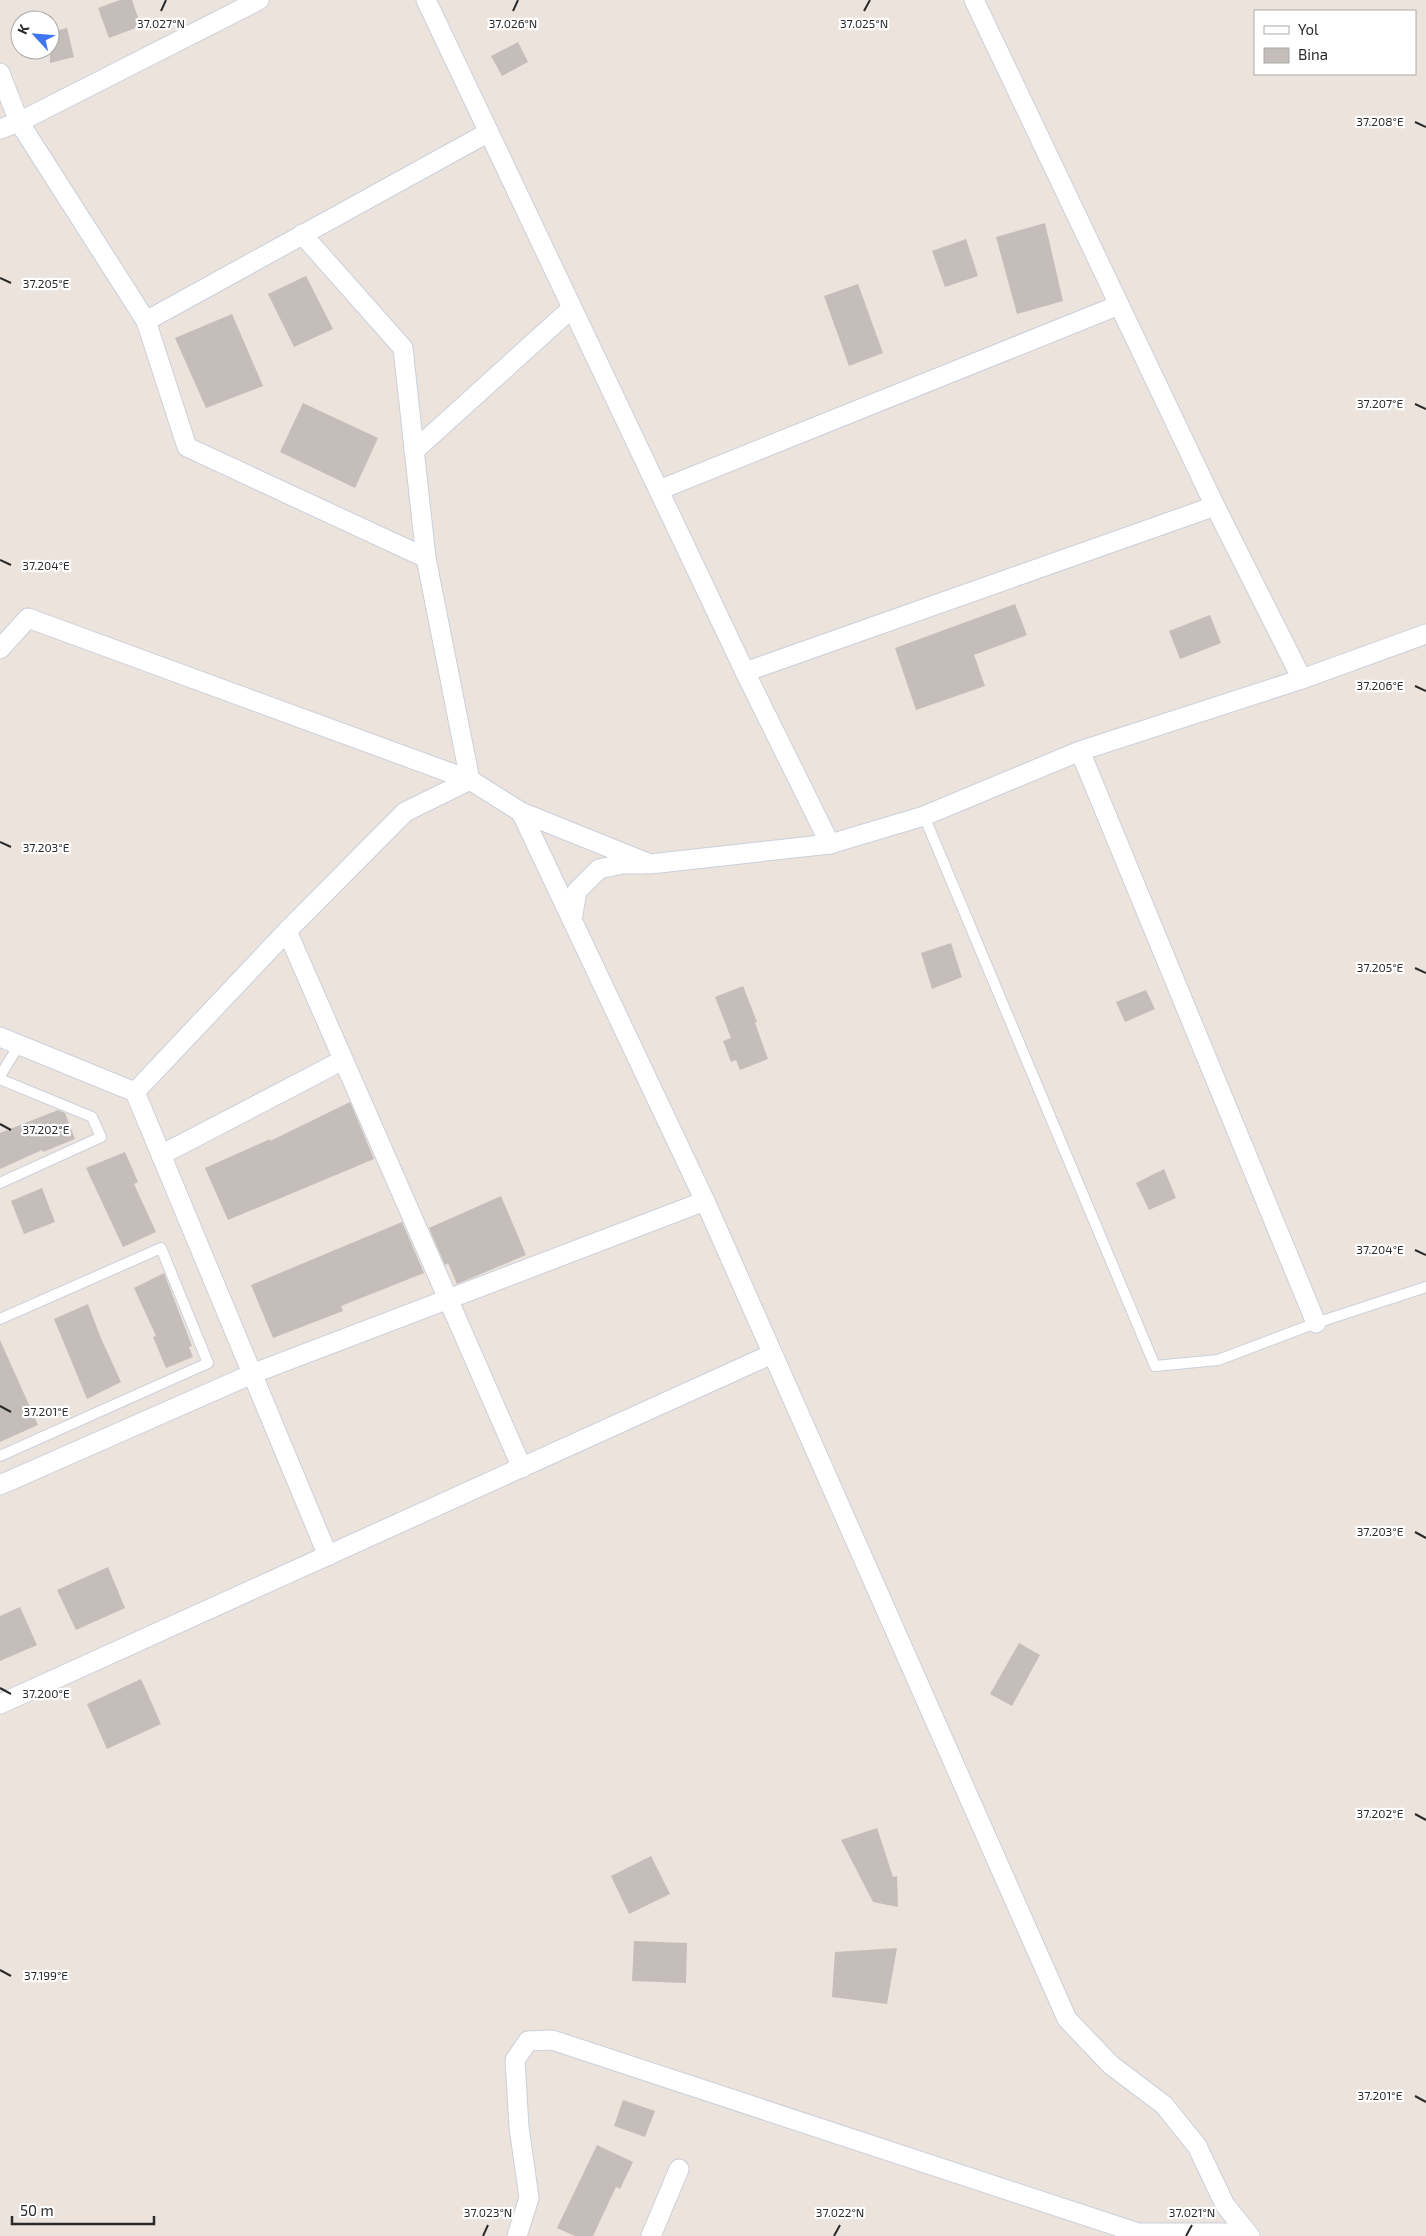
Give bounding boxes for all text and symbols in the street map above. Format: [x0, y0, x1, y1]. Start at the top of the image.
north arrow [10, 10, 60, 60]
legend [1254, 10, 1416, 75]
text: 37.027°N [137, 16, 185, 30]
text: 37.026°N [489, 16, 537, 30]
text: 37.025°N [840, 16, 888, 30]
text: Yol [1298, 20, 1319, 38]
text: K [13, 21, 33, 37]
text: Bina [1298, 45, 1328, 63]
text: 37.208°E [1356, 114, 1404, 128]
text: 37.205°E [23, 276, 70, 290]
text: 37.207°E [1357, 396, 1403, 410]
text: 37.204°E [22, 558, 70, 572]
text: 37.206°E [1357, 678, 1404, 692]
text: 37.203°E [23, 840, 70, 854]
text: 37.205°E [1357, 960, 1404, 974]
text: 37.202°E [23, 1122, 70, 1136]
text: 37.204°E [1356, 1242, 1404, 1256]
text: 37.201°E [24, 1404, 69, 1418]
text: 37.203°E [1357, 1524, 1404, 1538]
text: 37.200°E [22, 1686, 70, 1700]
text: 37.202°E [1357, 1806, 1404, 1820]
text: 37.199°E [24, 1968, 68, 1982]
text: 37.201°E [1358, 2088, 1403, 2102]
scale bar [12, 2194, 155, 2226]
text: 50 m [20, 2201, 54, 2219]
text: 37.023°N [464, 2205, 512, 2219]
text: 37.022°N [816, 2205, 864, 2219]
text: 37.021°N [1169, 2205, 1215, 2219]

